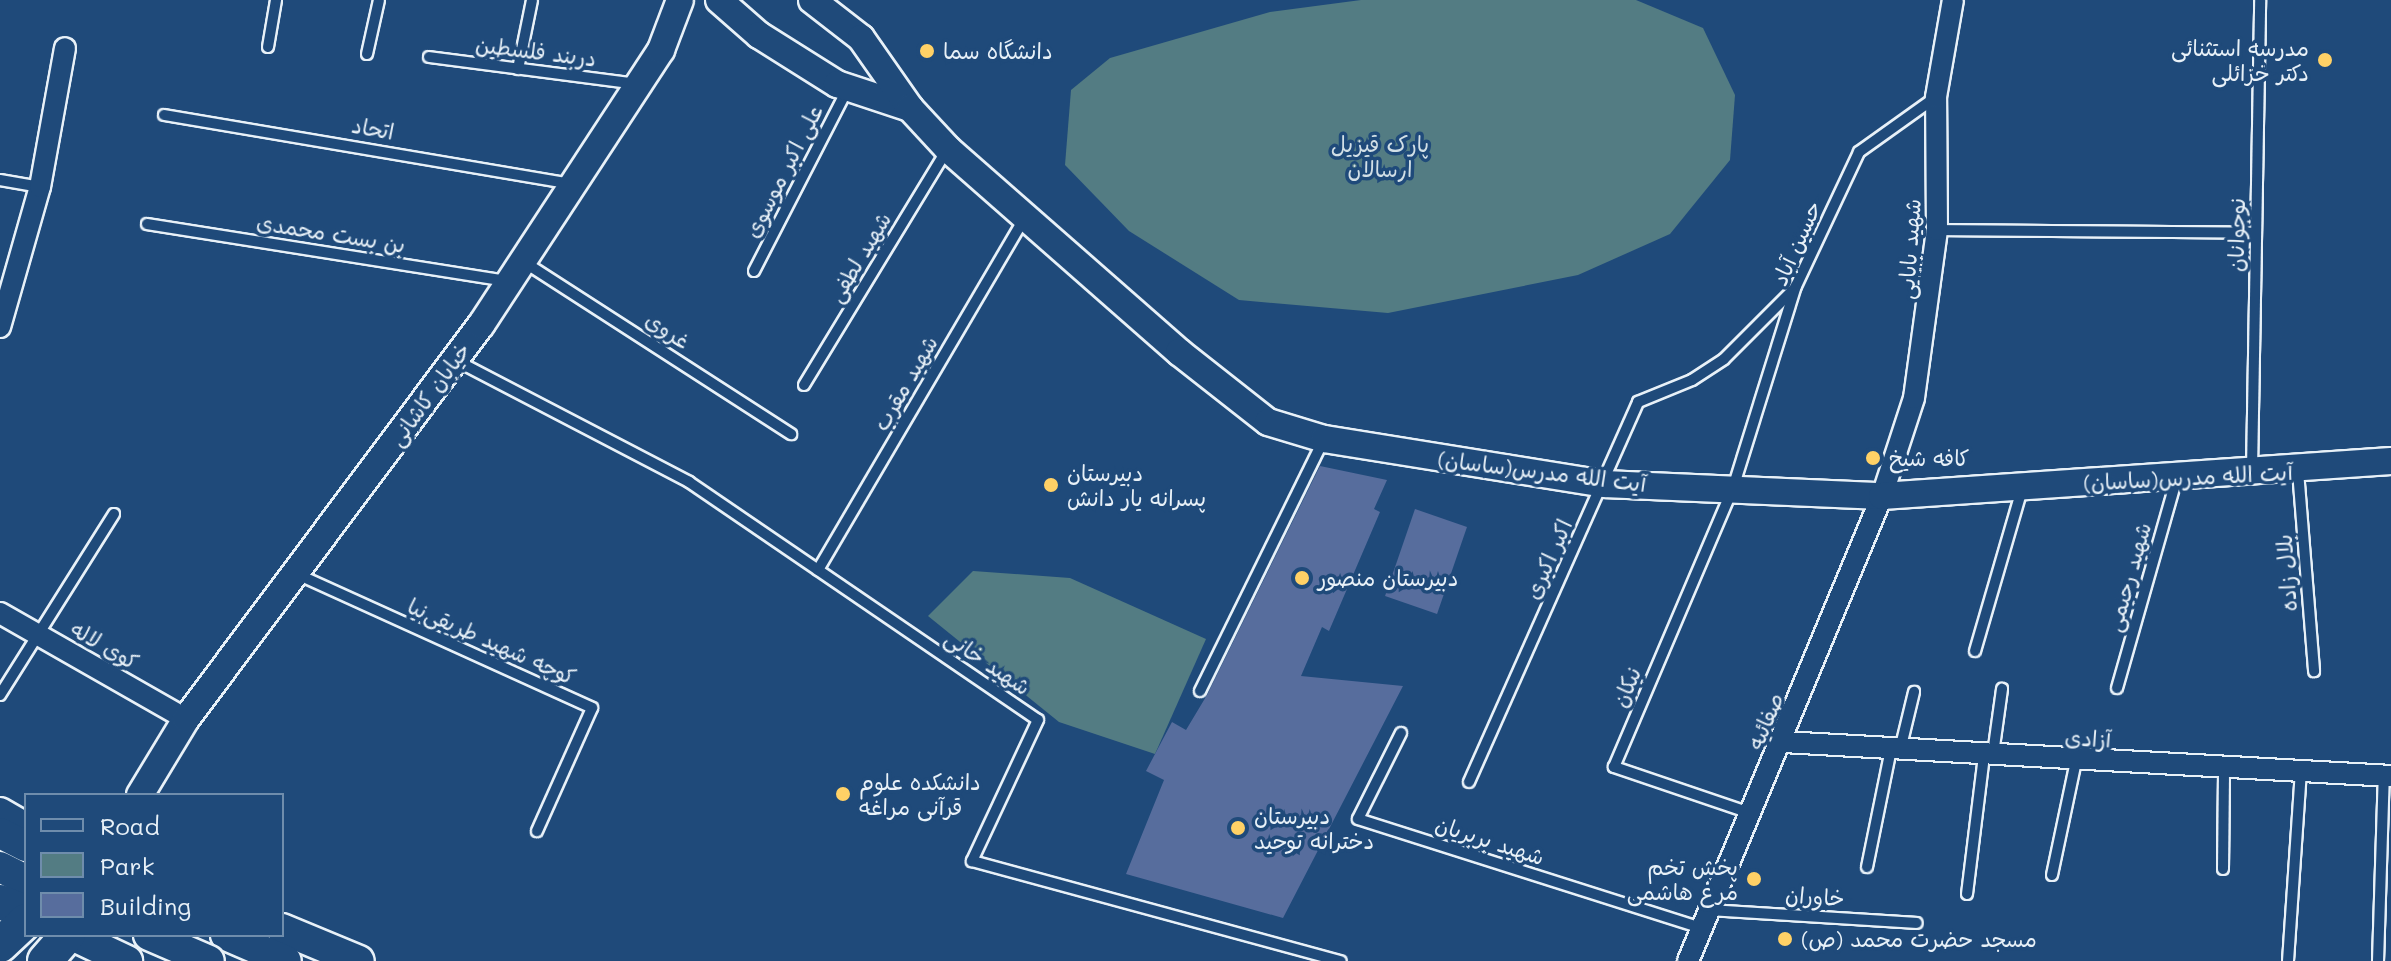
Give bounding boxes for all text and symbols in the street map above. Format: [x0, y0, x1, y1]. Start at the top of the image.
street label: دربند فلسطین [474, 30, 598, 72]
place label: مدرسه استثنائی دکتر خزائلی [2171, 34, 2309, 86]
place label: دانشگاه سما [943, 38, 1053, 64]
marker: دانشگاه سما [918, 42, 936, 60]
marker: مدرسه استثنائی دکتر خزائلی [2316, 51, 2334, 69]
street label: علی اکبر موسوی [738, 100, 828, 242]
street label: اتحاد [350, 111, 396, 145]
park label: پارک قیزیل ارسالان [1331, 130, 1429, 182]
street label: حسین آباد [1766, 197, 1826, 289]
street label: شهید بابایی [1892, 198, 1926, 300]
street label: نوجوانان [2222, 198, 2250, 272]
street label: شهید لطفی [822, 207, 896, 307]
street label: بن بست محمدی [255, 208, 407, 258]
street label: غروی [641, 306, 695, 354]
street label: شهید مقرب [867, 331, 943, 435]
street label: خیابان کاشانی [383, 337, 475, 451]
street label: آیت الله مدرس(ساسان) [1436, 445, 1648, 497]
place label: کافه شیخ [1889, 445, 1970, 471]
marker: کافه شیخ [1864, 449, 1882, 467]
street label: آیت الله مدرس(ساسان) [2083, 458, 2293, 496]
place label: دبیرستان پسرانه یار دانش [1067, 459, 1206, 510]
marker: دبیرستان پسرانه یار دانش [1042, 476, 1060, 494]
street label: اکبر اکبری [1519, 515, 1577, 603]
street label: شهید رحیمی [2100, 519, 2156, 635]
street label: بلال زاده [2270, 533, 2302, 613]
place label: دبیرستان منصور [1318, 565, 1458, 591]
marker: دبیرستان منصور [1293, 569, 1311, 587]
street label: کوچه شهید طریقی‌نیا [404, 592, 580, 690]
street label: کوی لاله [66, 615, 144, 675]
street label: شهید خانی [940, 624, 1036, 700]
street label: نیکان [1606, 663, 1646, 711]
street label: صفائیه [1741, 689, 1789, 753]
street label: آزادی [2064, 724, 2112, 752]
place label: دانشکده علوم قرآنی مراغه [859, 768, 981, 820]
marker: دانشکده علوم قرآنی مراغه [834, 785, 852, 803]
legend [24, 793, 284, 937]
place label: دبیرستان دخترانه توحید [1254, 802, 1374, 854]
text: Road [100, 810, 160, 841]
street label: شهید بربریان [1432, 810, 1548, 870]
marker: دبیرستان دخترانه توحید [1229, 819, 1247, 837]
text: Park [100, 850, 154, 881]
place label: پخش تخم مرغ هاشمی [1627, 853, 1738, 904]
marker: پخش تخم مرغ هاشمی [1745, 870, 1763, 888]
street label: خاوران [1784, 881, 1846, 911]
text: Building [100, 890, 191, 921]
place label: مسجد حضرت محمد (ص) [1801, 926, 2037, 952]
marker: مسجد حضرت محمد (ص) [1776, 930, 1794, 948]

